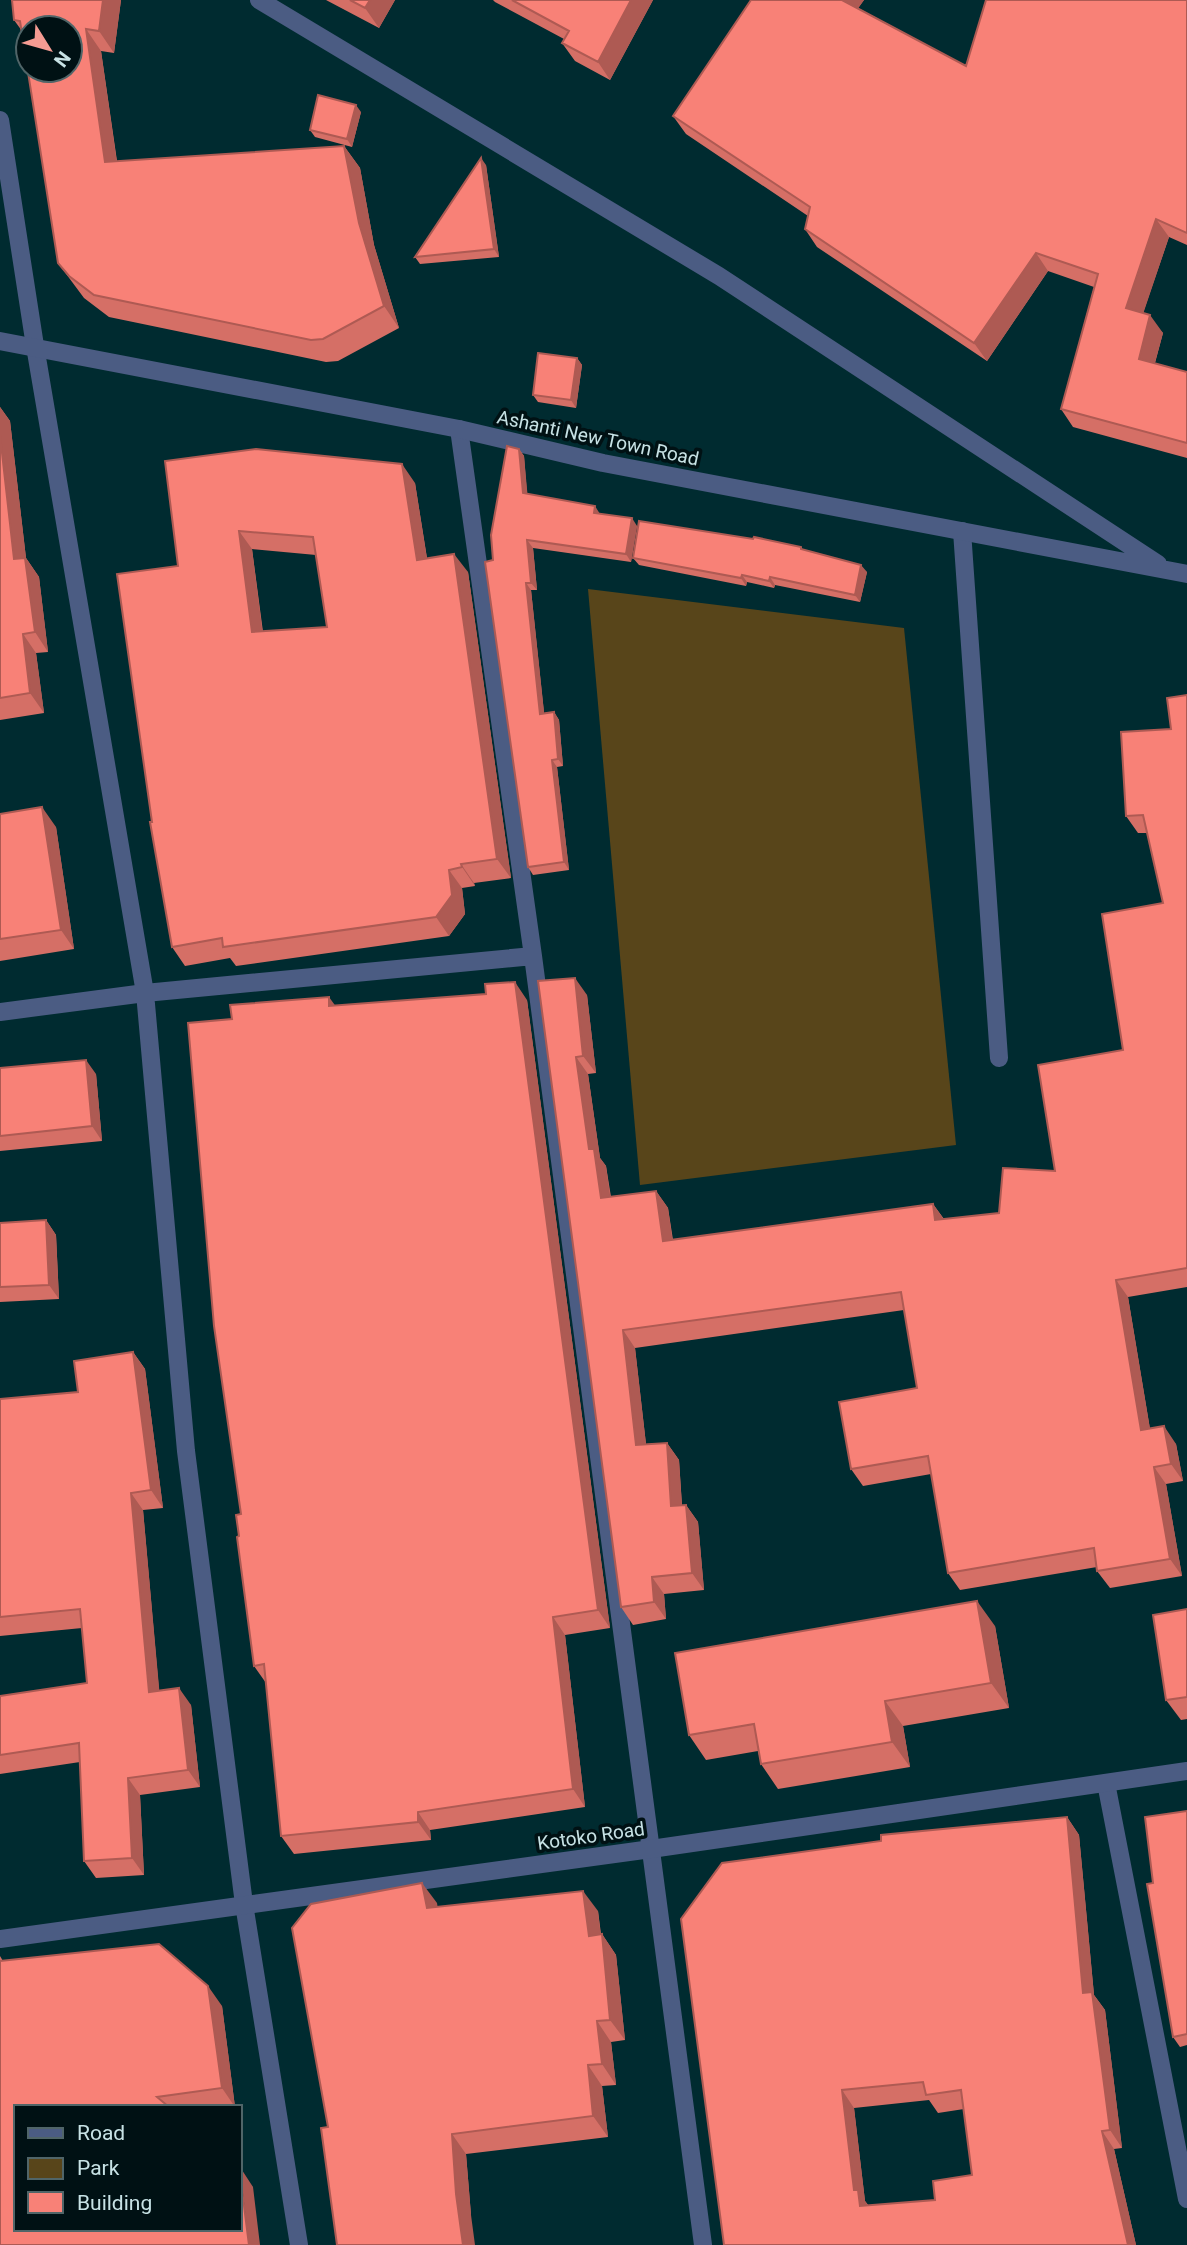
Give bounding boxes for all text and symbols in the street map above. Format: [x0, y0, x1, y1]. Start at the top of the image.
north arrow [14, 14, 84, 84]
text: N [49, 47, 75, 71]
street label: Ashanti New Town Road [495, 405, 701, 471]
street label: Kotoko Road [536, 1817, 646, 1855]
legend [14, 2105, 242, 2231]
text: Road [77, 2121, 125, 2145]
text: Park [77, 2156, 120, 2180]
text: Building [77, 2191, 152, 2215]

